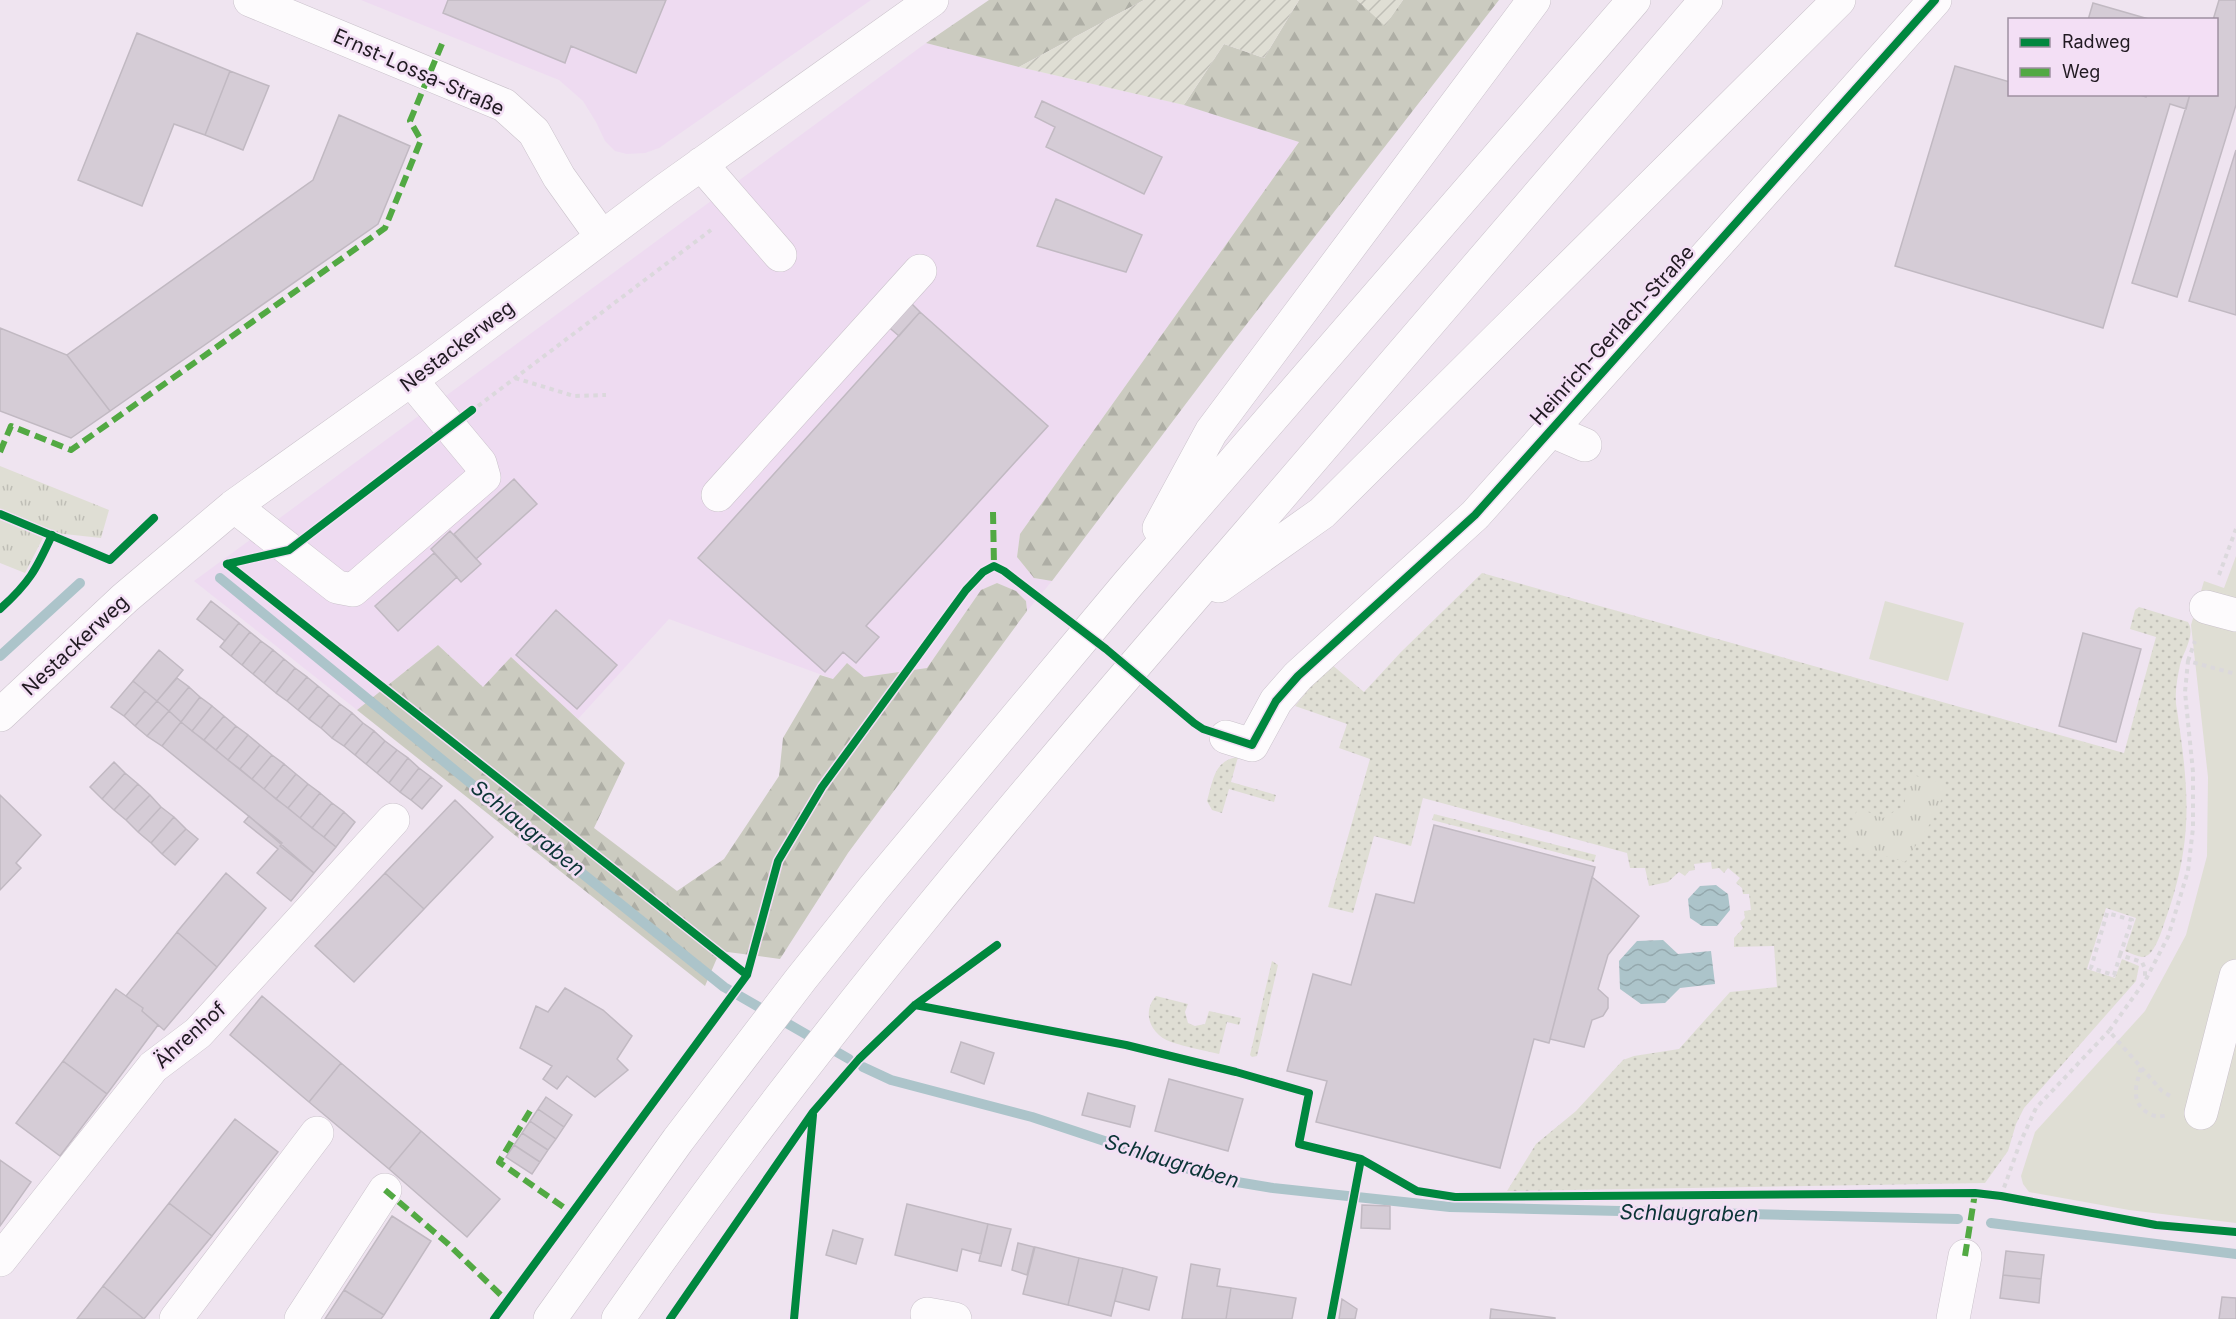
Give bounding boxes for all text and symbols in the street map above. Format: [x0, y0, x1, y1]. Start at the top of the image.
legend [2008, 18, 2218, 96]
street label: Ernst-Lossa-Straße [330, 24, 508, 120]
text: Radweg [2062, 31, 2131, 52]
text: Weg [2062, 61, 2100, 82]
street label: Heinrich-Gerlach-Straße [1525, 240, 1699, 430]
street label: Nestackerweg [395, 295, 519, 397]
street label: Nestackerweg [17, 590, 133, 700]
water label: Schlaugraben [466, 775, 590, 881]
street label: Ährenhof [149, 996, 231, 1073]
water label: Schlaugraben [1102, 1129, 1242, 1193]
water label: Schlaugraben [1619, 1199, 1759, 1227]

